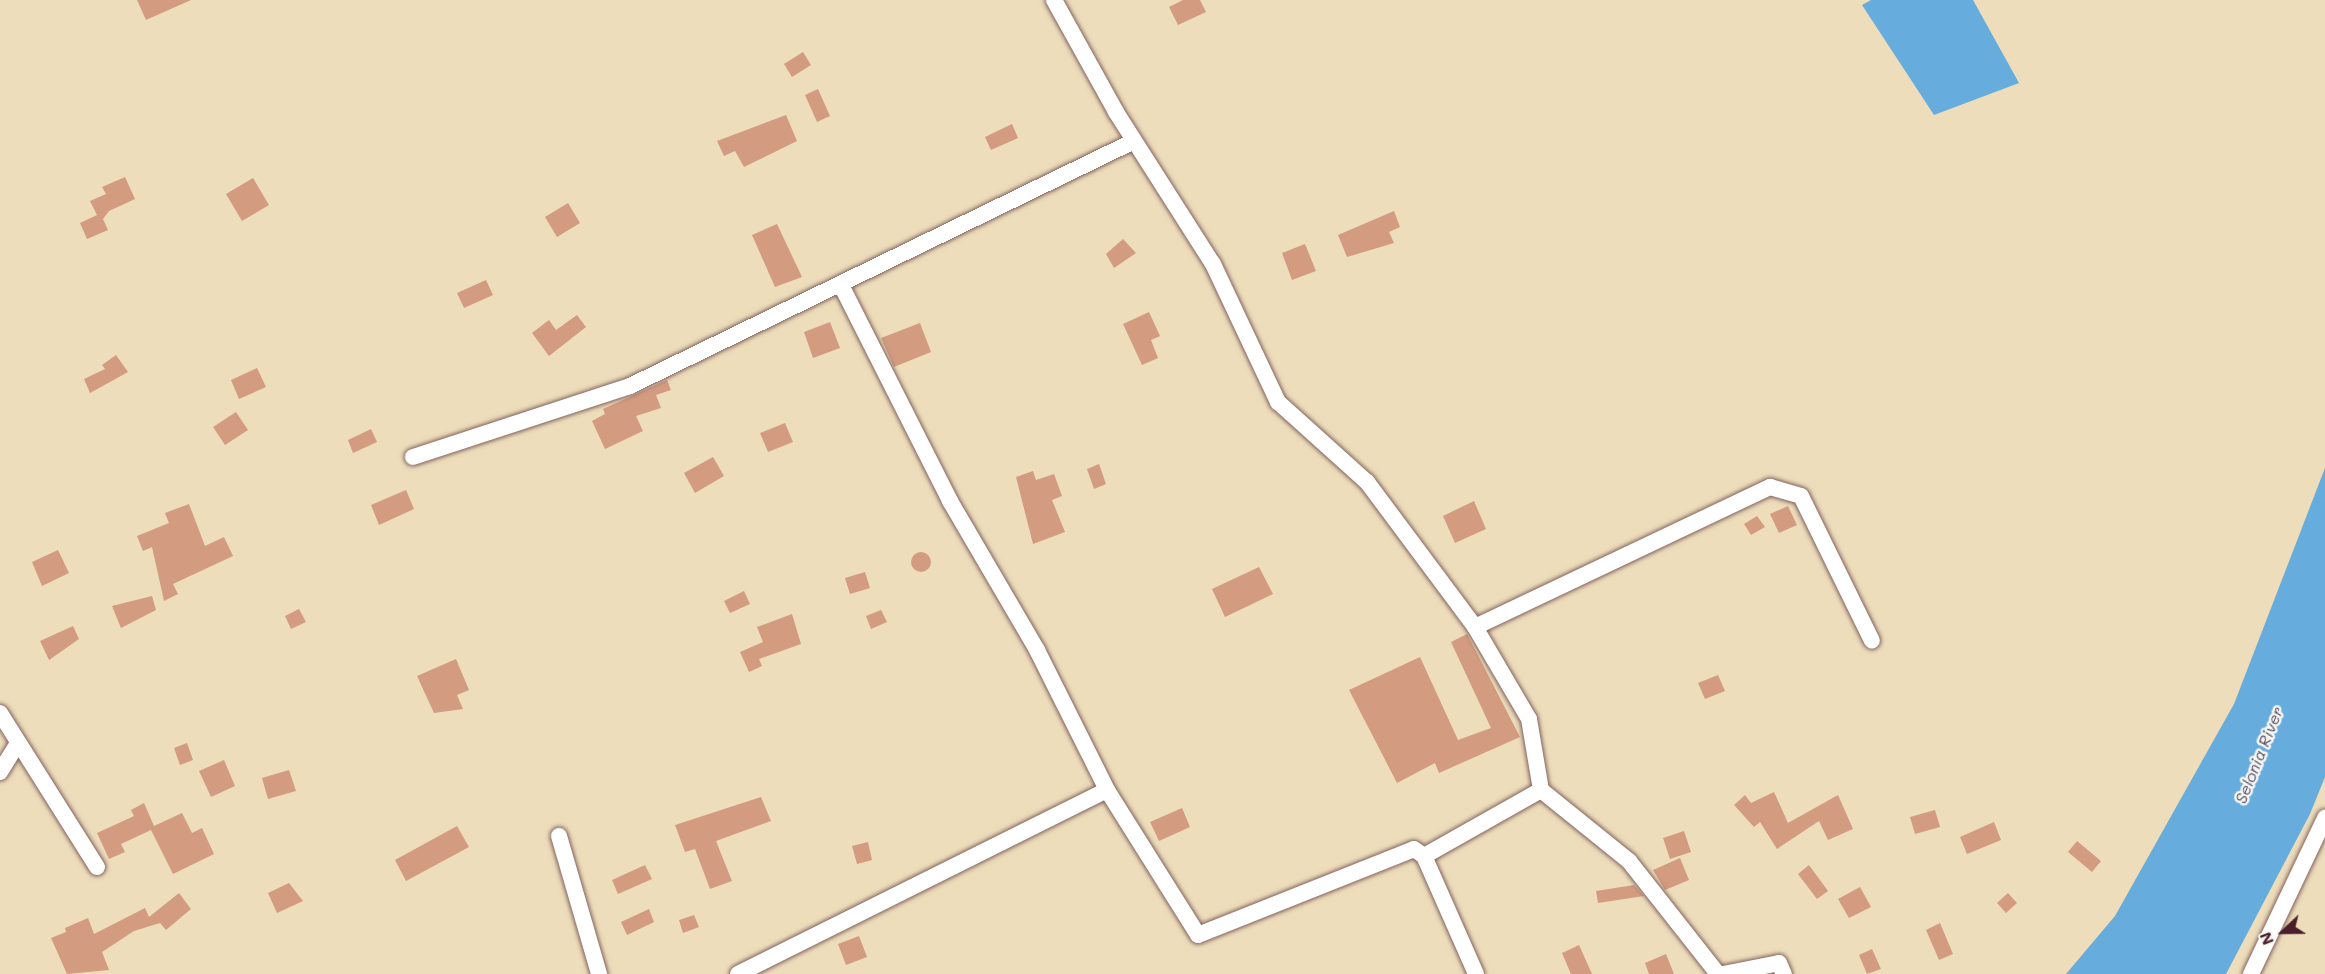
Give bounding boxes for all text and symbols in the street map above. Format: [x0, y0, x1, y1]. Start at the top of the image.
water label: Selonia River [2231, 704, 2287, 806]
north arrow [2253, 902, 2313, 962]
text: N [2254, 929, 2278, 948]

